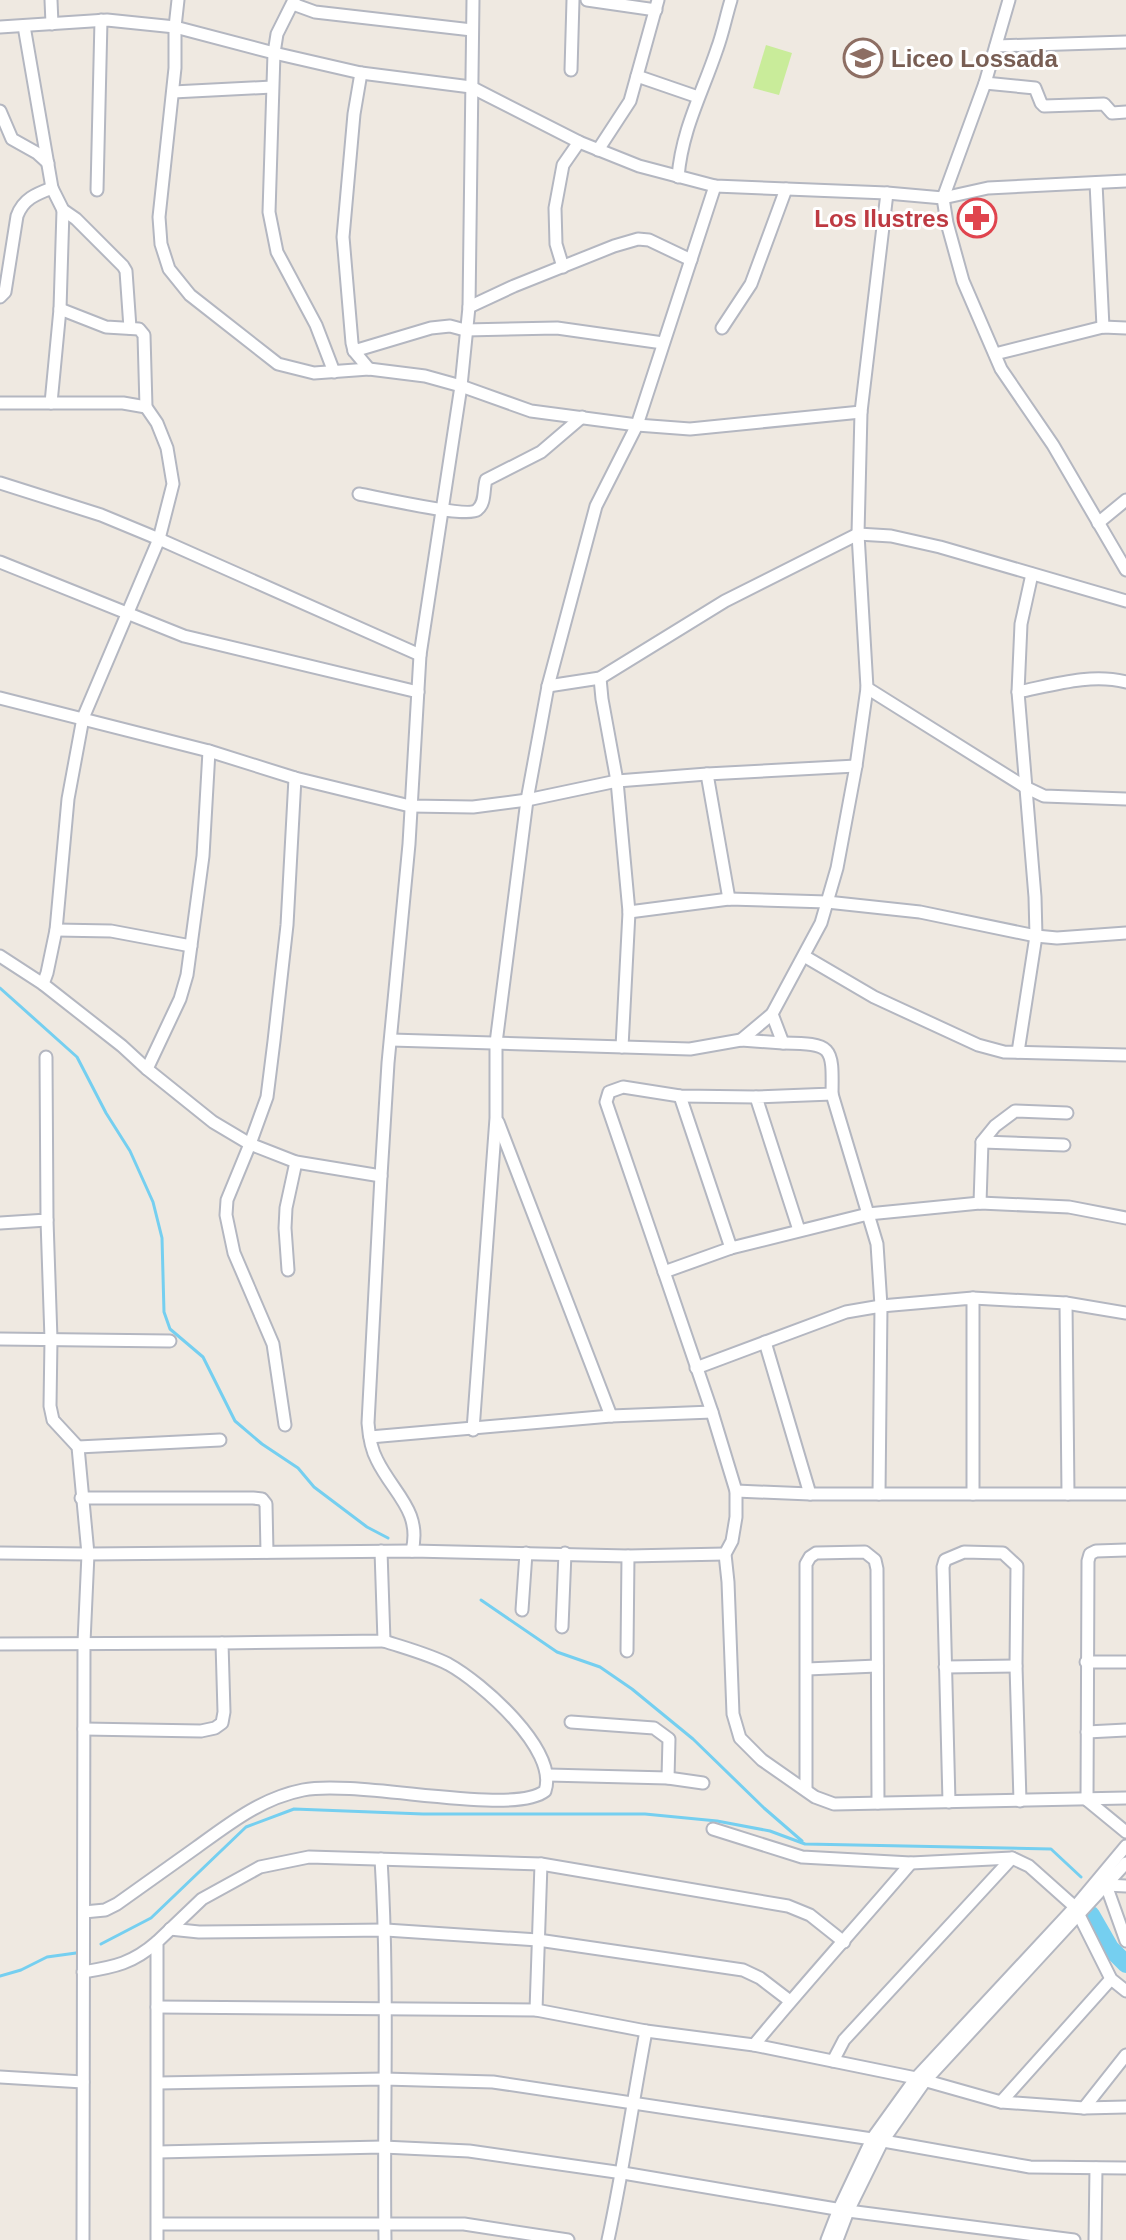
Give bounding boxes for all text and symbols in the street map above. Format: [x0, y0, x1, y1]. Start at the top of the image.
school or university icon: Liceo Lossada [842, 37, 884, 79]
place label: Liceo Lossada [891, 45, 1058, 72]
pharmacy icon: Los Ilustres [956, 197, 998, 239]
place label: Los Ilustres [814, 205, 949, 232]

